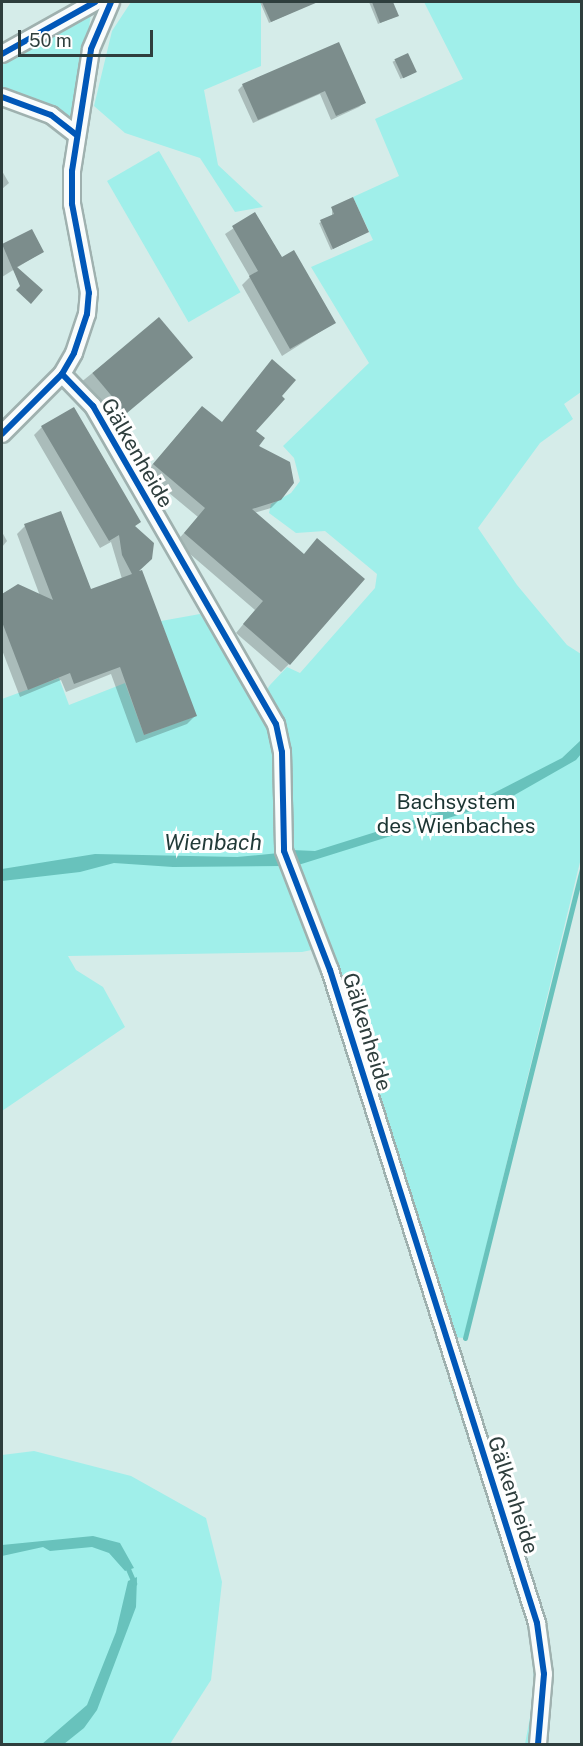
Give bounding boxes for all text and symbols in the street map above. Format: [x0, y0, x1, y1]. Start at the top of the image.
scale bar [21, 18, 156, 56]
text: 50 m [29, 30, 72, 51]
street label: Gälkenheide [96, 394, 178, 512]
park label: Bachsystem des Wienbaches [376, 789, 536, 839]
water label: Wienbach [164, 830, 262, 856]
street label: Gälkenheide [337, 970, 397, 1094]
street label: Gälkenheide [482, 1433, 544, 1557]

